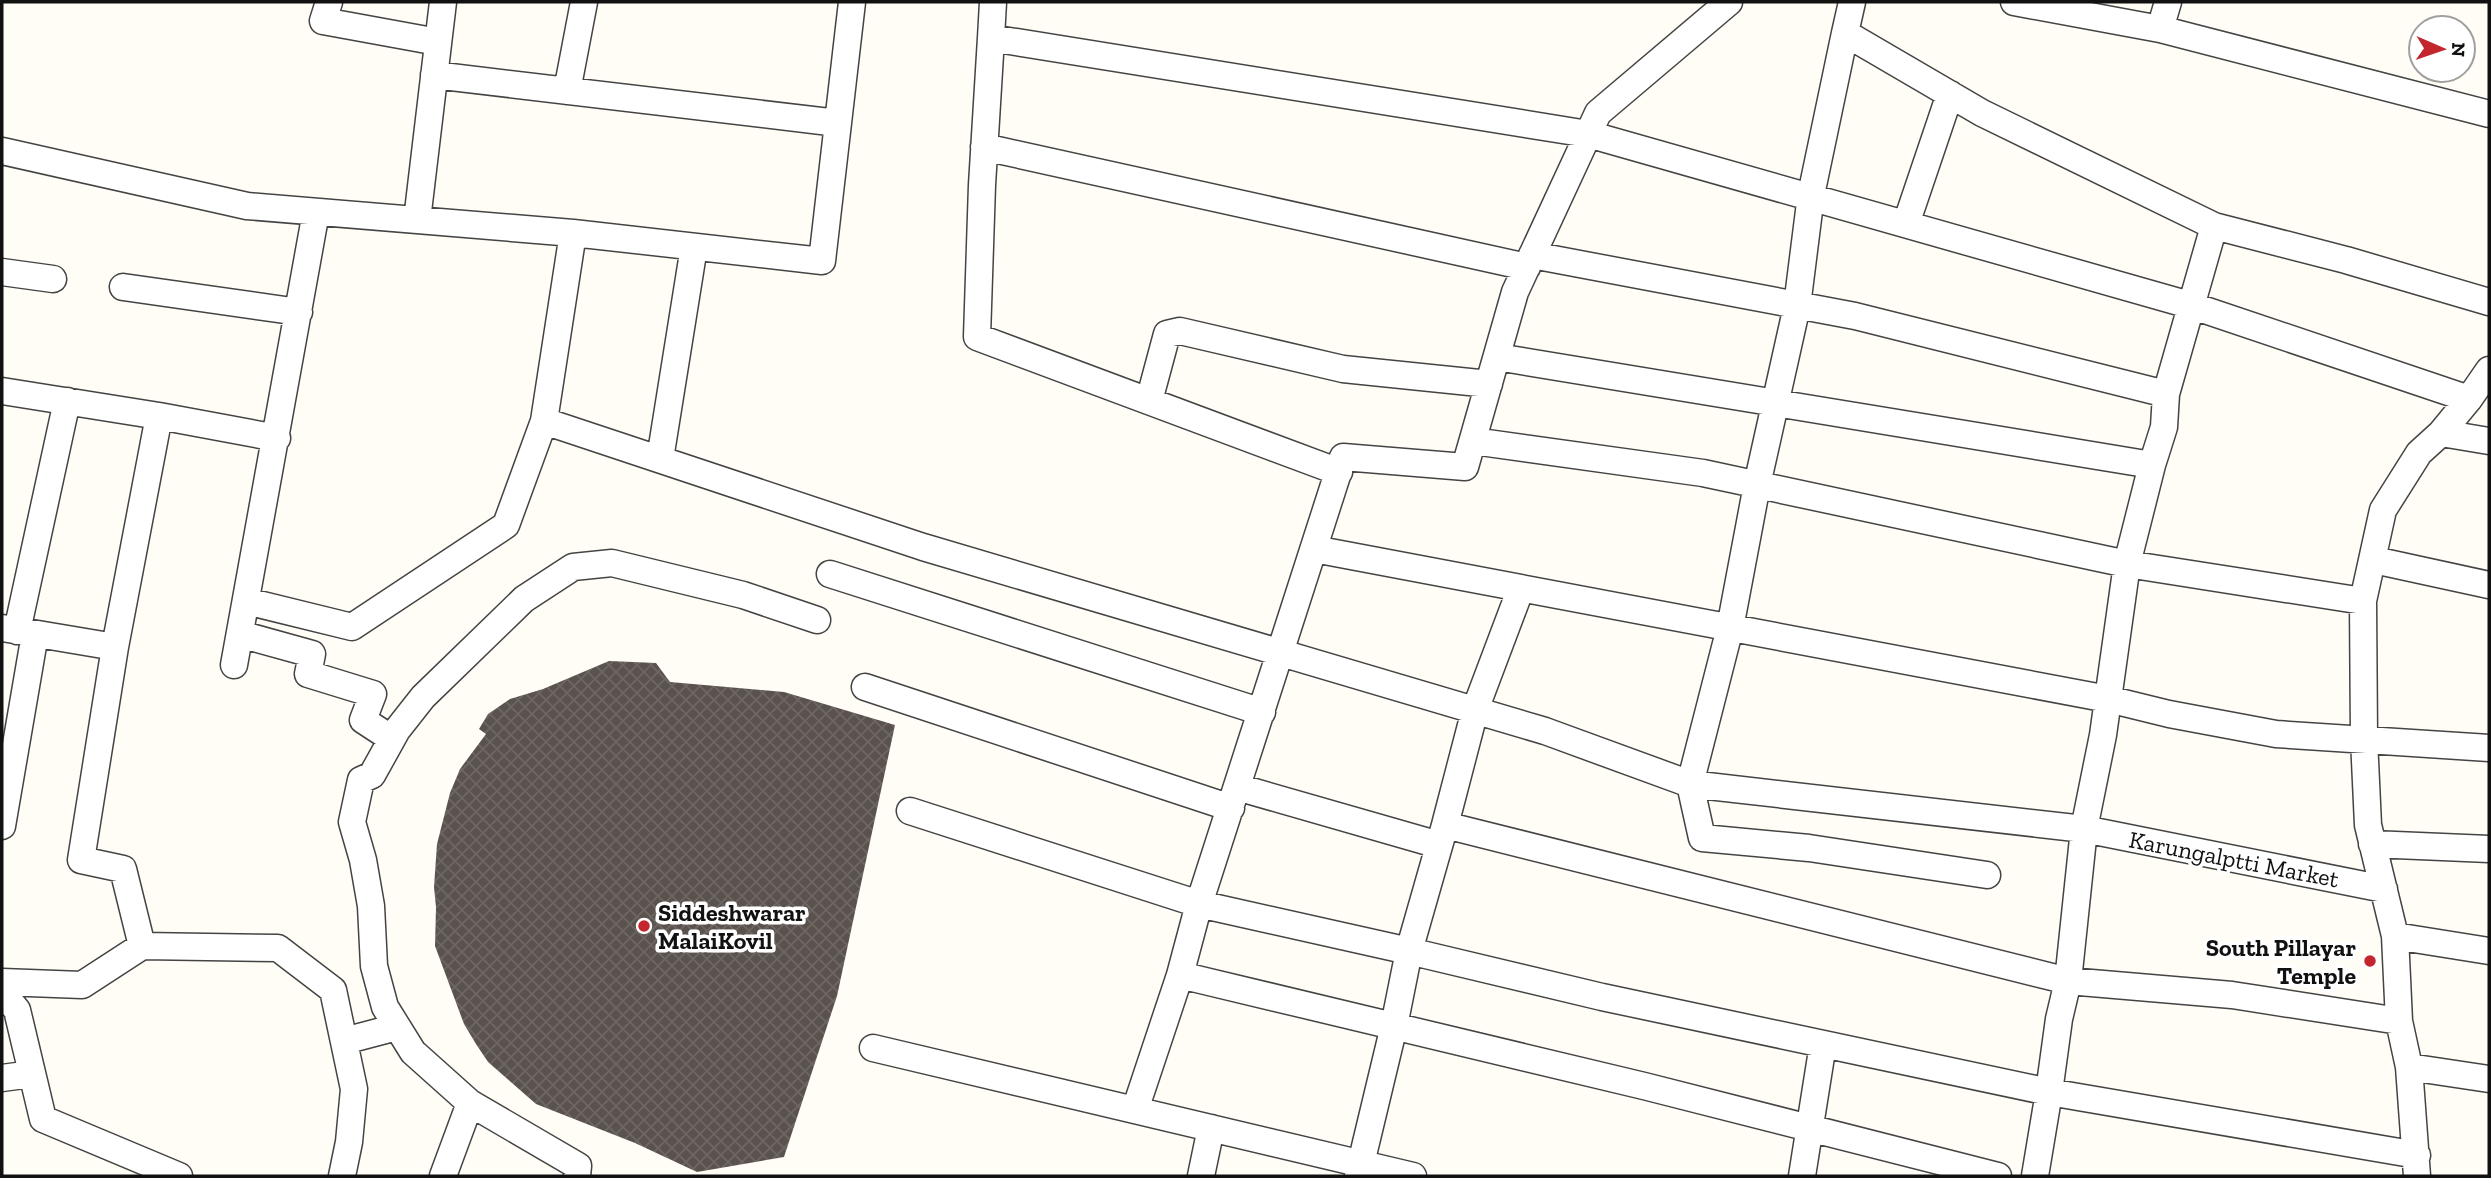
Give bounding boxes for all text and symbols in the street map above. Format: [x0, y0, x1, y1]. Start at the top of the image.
north arrow [2407, 14, 2477, 84]
text: N [2447, 42, 2470, 57]
street label: Karungalptti Market [2127, 824, 2342, 894]
place label: Siddeshwarar MalaiKovil [658, 898, 806, 955]
marker: Siddeshwarar MalaiKovil [636, 918, 652, 934]
place label: South Pillayar Temple [2206, 933, 2356, 990]
marker: South Pillayar Temple [2362, 953, 2378, 969]

